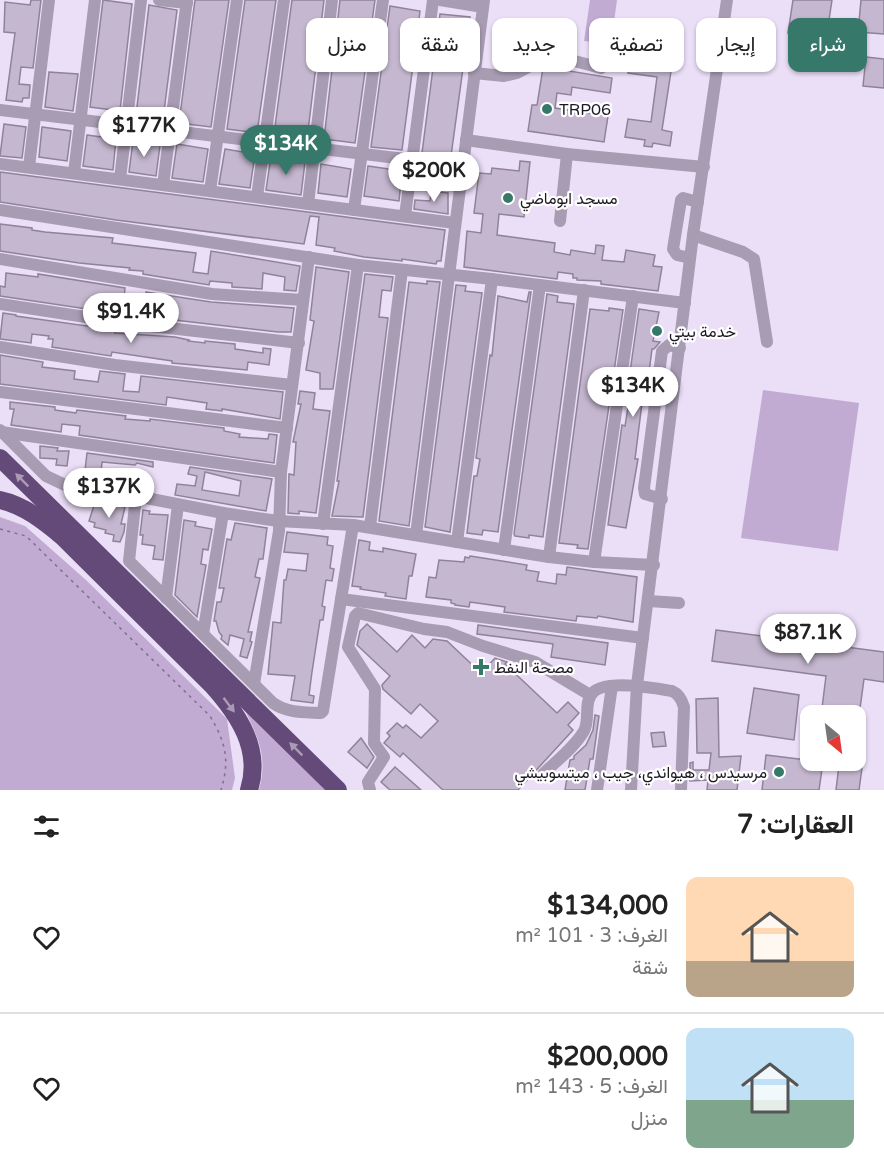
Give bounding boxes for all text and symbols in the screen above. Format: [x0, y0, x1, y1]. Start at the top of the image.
chip: منزل [306, 18, 388, 72]
chip: شقة [400, 18, 480, 72]
chip: جديد [492, 18, 577, 72]
chip: تصفية [589, 18, 684, 72]
chip: إيجار [696, 18, 776, 72]
chip: شراء [788, 18, 867, 72]
place label: TRP06 [559, 100, 611, 120]
marker: TRP06 [540, 102, 554, 116]
pin: $177K [102, 107, 186, 158]
text: $177K [112, 114, 176, 138]
pin: $134K [244, 125, 328, 176]
text: $134K [254, 132, 318, 156]
pin: $200K [392, 152, 476, 203]
text: $200K [402, 159, 466, 183]
place label: مسجد ابوماضي [520, 189, 618, 212]
marker: مسجد ابوماضي [501, 191, 515, 205]
pin: $91.4K [82, 293, 180, 344]
text: $91.4K [97, 300, 165, 324]
place label: خدمة بيتي [669, 322, 736, 345]
marker: خدمة بيتي [650, 324, 664, 338]
pin: $134K [591, 367, 675, 418]
text: $134K [601, 374, 665, 398]
pin: $137K [67, 468, 151, 519]
one-way arrow [16, 473, 30, 487]
text: $137K [77, 475, 141, 499]
pin: $87.1K [759, 614, 857, 665]
text: $87.1K [774, 621, 842, 645]
marker: مصحة النفط [472, 658, 490, 676]
place label: مصحة النفط [494, 658, 574, 678]
one-way arrow [223, 698, 235, 713]
north arrow [800, 705, 866, 771]
map controls [800, 705, 866, 771]
one-way arrow [289, 742, 304, 756]
place label: مرسيدس ، هيواندي، جيب ، ميتسوبيشي [514, 763, 767, 786]
marker: مرسيدس ، هيواندي، جيب ، ميتسوبيشي [772, 765, 786, 779]
text: العقارات: 7 [737, 809, 854, 840]
icon: filters [30, 810, 63, 843]
text: $134,000 [547, 890, 668, 921]
icon: home [734, 901, 806, 973]
icon: heart [30, 921, 63, 954]
text: الغرف: 3 · 101 m² [515, 924, 668, 948]
text: شقة [632, 956, 668, 980]
text: $200,000 [547, 1041, 668, 1072]
icon: home [734, 1052, 806, 1124]
icon: heart [30, 1072, 63, 1105]
text: الغرف: 5 · 143 m² [515, 1075, 668, 1099]
text: منزل [631, 1107, 668, 1131]

